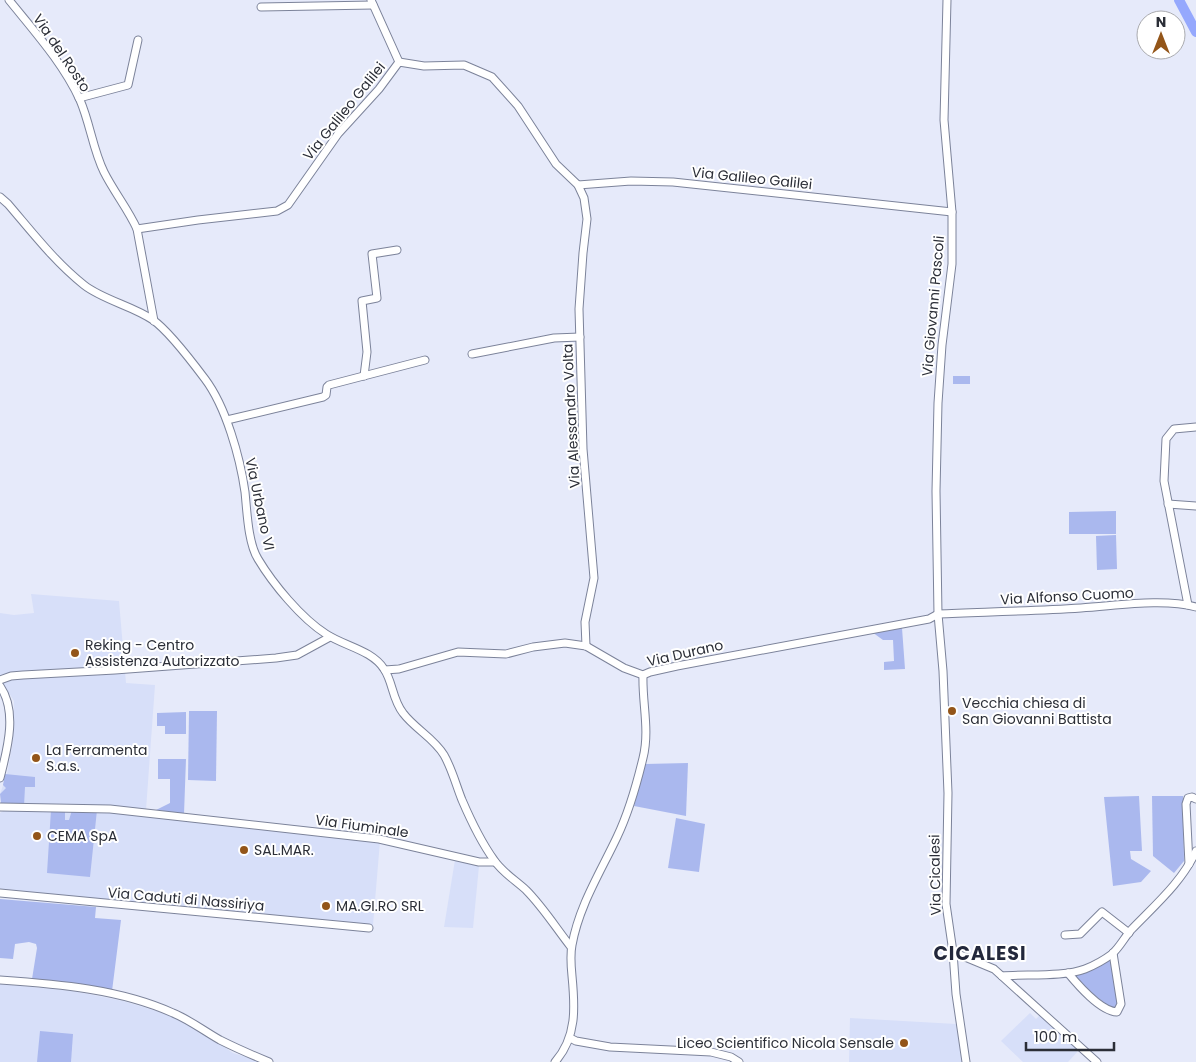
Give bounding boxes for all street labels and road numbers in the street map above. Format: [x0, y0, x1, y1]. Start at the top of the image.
street label: Via del Rosto [28, 10, 96, 96]
street label: Via Galileo Galilei [298, 58, 390, 164]
street label: Via Galileo Galilei [691, 162, 813, 194]
street label: Via Giovanni Pascoli [917, 235, 949, 377]
street label: Via Alessandro Volta [557, 343, 585, 489]
street label: Via Urbano VI [240, 456, 280, 552]
street label: Via Alfonso Cuomo [1000, 583, 1134, 609]
street label: Via Durano [645, 635, 725, 671]
street label: Via Fiuminale [314, 810, 410, 842]
street label: Via Cicalesi [924, 834, 946, 916]
street label: Via Caduti di Nassiriya [107, 882, 265, 916]

